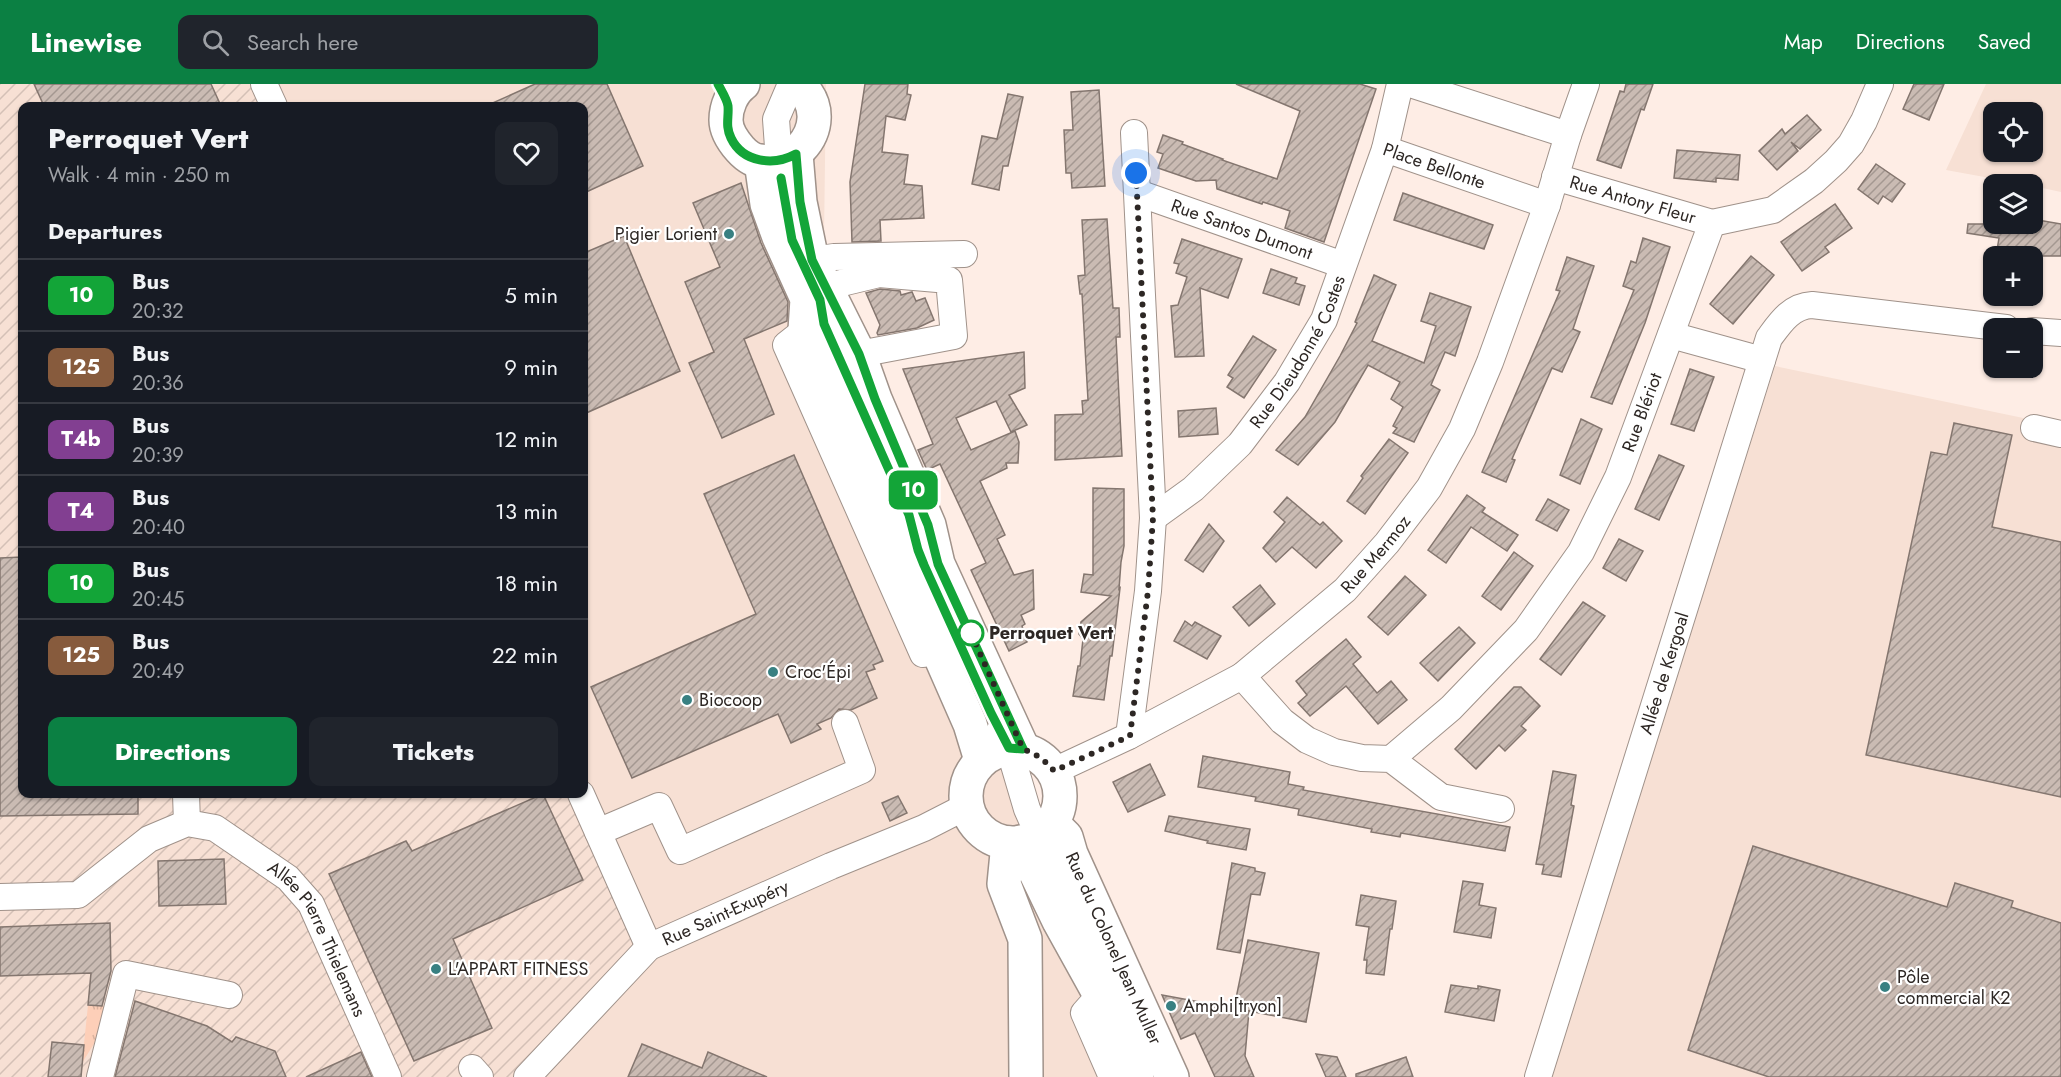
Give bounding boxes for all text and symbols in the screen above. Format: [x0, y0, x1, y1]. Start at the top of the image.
search box [178, 15, 598, 69]
text: Linewise [30, 22, 142, 63]
icon: search [199, 26, 232, 59]
text: Search here [247, 26, 358, 58]
text: Map [1784, 27, 1823, 57]
text: Directions [1856, 27, 1945, 57]
text: Saved [1978, 27, 2031, 57]
map controls [1983, 102, 2043, 378]
button: locate [1983, 102, 2043, 162]
text: Perroquet Vert [48, 118, 248, 159]
button: heart [495, 122, 558, 185]
street label: Place Bellonte [1380, 136, 1489, 196]
your location [1121, 158, 1151, 188]
text: Walk · 4 min · 250 m [48, 161, 230, 190]
street label: Rue Antony Fleur [1566, 169, 1700, 231]
button: layers [1983, 174, 2043, 234]
street label: Rue Santos Dumont [1167, 193, 1317, 267]
text: Departures [48, 215, 162, 247]
place label: Pigier Lorient [615, 221, 718, 247]
marker: Pigier Lorient [722, 227, 736, 241]
button: + [1983, 246, 2043, 306]
text: Bus [132, 265, 169, 297]
street label: Rue Dieudonné Costes [1243, 272, 1352, 434]
text: 5 min [505, 279, 558, 311]
text: 10 [69, 280, 93, 310]
text: 20:32 [132, 297, 184, 326]
button: − [1983, 318, 2043, 378]
text: Bus [132, 337, 169, 369]
text: 9 min [504, 351, 558, 383]
text: 125 [62, 352, 100, 382]
street label: Rue Blériot [1615, 368, 1669, 456]
text: 20:36 [132, 369, 184, 398]
text: Bus [132, 409, 169, 441]
text: 12 min [495, 423, 558, 455]
text: T4b [61, 424, 101, 454]
text: 20:39 [132, 441, 184, 470]
line badge: 10 [886, 470, 940, 510]
text: 10 [901, 475, 925, 505]
text: Bus [132, 481, 169, 513]
text: 13 min [495, 495, 558, 527]
text: T4 [68, 496, 94, 526]
street label: Rue Mermoz [1335, 509, 1417, 599]
text: 20:40 [132, 513, 185, 542]
text: Bus [132, 553, 169, 585]
text: 18 min [495, 567, 558, 599]
text: 10 [69, 568, 93, 598]
text: 20:45 [132, 585, 184, 614]
street label: Allée de Kergoal [1633, 609, 1696, 738]
marker: Perroquet Vert [958, 620, 984, 646]
place label: Perroquet Vert [989, 620, 1114, 646]
text: Bus [132, 625, 169, 657]
text: 22 min [492, 639, 558, 671]
text: 125 [62, 640, 100, 670]
text: 20:49 [132, 657, 185, 686]
place label: Croc'Épi [785, 659, 851, 685]
marker: Croc'Épi [766, 665, 780, 679]
place label: Biocoop [699, 687, 762, 713]
marker: Biocoop [680, 693, 694, 707]
button: Directions [48, 717, 297, 786]
button: Tickets [309, 717, 558, 786]
street label: Rue du Colonel Jean Muller [1059, 848, 1169, 1049]
street label: Allée Pierre Thielemans [262, 855, 373, 1021]
street label: Rue Saint-Exupéry [658, 873, 793, 952]
place label: L'APPART FITNESS [448, 956, 588, 982]
marker: L'APPART FITNESS [429, 962, 443, 976]
place label: Pôle commercial K2 [1897, 964, 2011, 1011]
marker: Pôle commercial K2 [1878, 980, 1892, 994]
place label: Amphi[tryon] [1183, 993, 1282, 1019]
marker: Amphi[tryon] [1164, 999, 1178, 1013]

